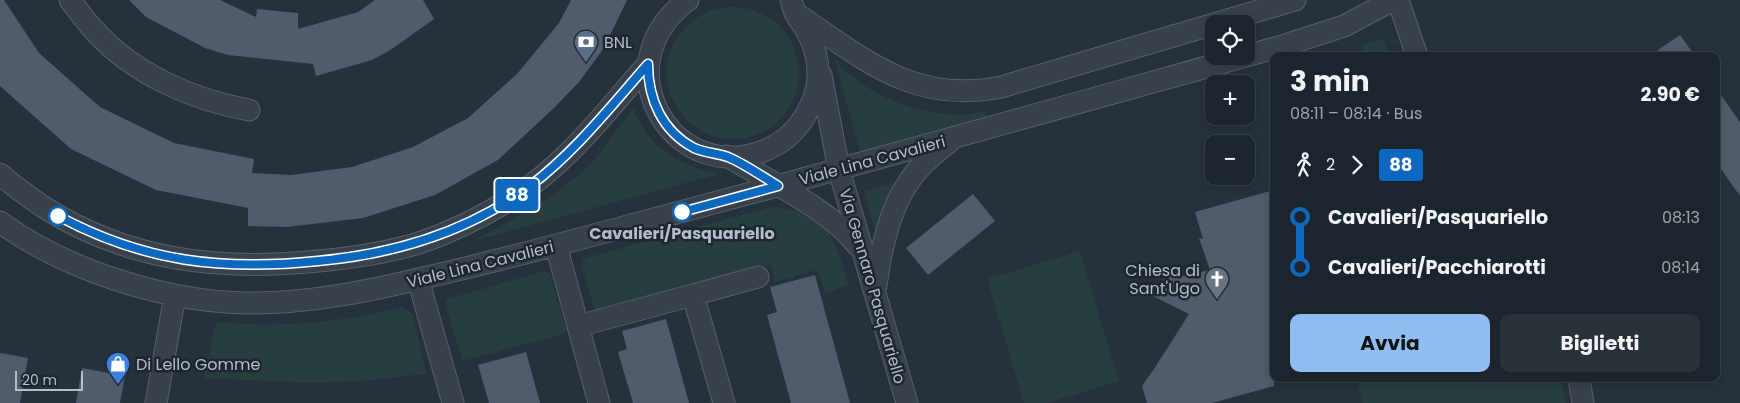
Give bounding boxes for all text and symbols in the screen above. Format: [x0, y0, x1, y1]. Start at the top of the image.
map controls [1205, 15, 1255, 185]
button: locate [1205, 15, 1255, 65]
bank icon: BNL [573, 29, 599, 63]
place label: BNL [604, 31, 632, 54]
text: 3 min [1290, 62, 1370, 101]
button: + [1205, 75, 1255, 125]
text: 2.90 € [1641, 81, 1700, 108]
text: 08:11 – 08:14 · Bus [1290, 102, 1422, 125]
street label: Viale Lina Cavalieri [796, 130, 948, 191]
button: − [1205, 135, 1255, 185]
icon: walk [1290, 151, 1318, 179]
icon: forward [1343, 151, 1371, 179]
text: 88 [1389, 152, 1413, 177]
text: 2 [1326, 153, 1335, 176]
line badge: 88 [494, 179, 540, 211]
text: 88 [505, 182, 529, 207]
street label: Via Gennaro Pasquariello [834, 186, 911, 387]
marker: Cavalieri/Pasquariello [672, 202, 692, 222]
text: Cavalieri/Pasquariello [1328, 204, 1548, 231]
unlabelled marker [48, 206, 68, 226]
text: 08:13 [1662, 206, 1700, 229]
place label: Cavalieri/Pasquariello [589, 222, 775, 245]
street label: Viale Lina Cavalieri [404, 235, 556, 294]
text: Cavalieri/Pacchiarotti [1328, 254, 1546, 281]
text: 08:14 [1661, 256, 1700, 279]
place label: Chiesa di Sant'Ugo [1125, 259, 1200, 300]
church icon: Chiesa di Sant'Ugo [1204, 266, 1230, 300]
button: Avvia [1290, 314, 1490, 372]
button: Biglietti [1500, 314, 1700, 372]
shop icon: Di Lello Gomme [105, 351, 131, 385]
place label: Di Lello Gomme [136, 353, 260, 376]
scale bar [15, 368, 82, 391]
text: 20 m [22, 370, 57, 390]

